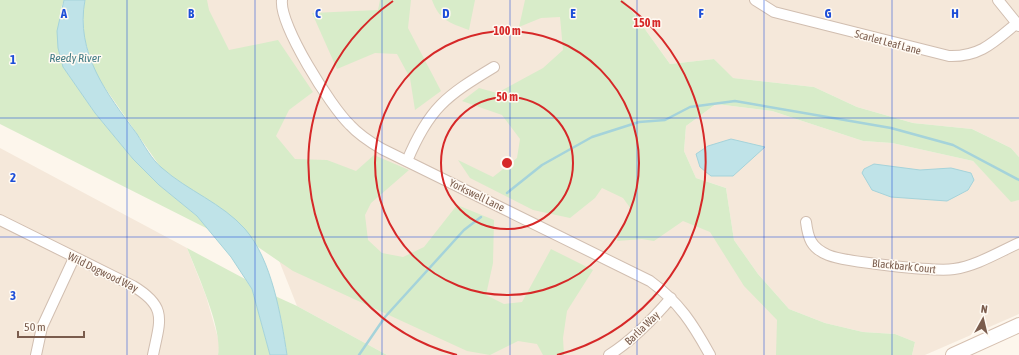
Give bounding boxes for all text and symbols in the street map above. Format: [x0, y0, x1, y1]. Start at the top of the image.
text: A [60, 6, 68, 21]
text: B [188, 6, 195, 21]
text: C [315, 6, 321, 21]
text: D [442, 6, 450, 21]
text: E [570, 6, 576, 21]
text: F [698, 6, 704, 21]
text: G [825, 6, 832, 21]
text: H [951, 6, 959, 21]
text: 150 m [633, 16, 661, 30]
text: 100 m [493, 24, 521, 38]
street label: Scarlet Leaf Lane [854, 27, 922, 57]
water label: Reedy River [49, 51, 101, 65]
text: 1 [10, 52, 16, 67]
text: 50 m [496, 90, 518, 104]
centre of rings [500, 156, 514, 170]
text: 2 [10, 170, 16, 185]
street label: Yorkswell Lane [447, 176, 507, 214]
street label: Wild Dogwood Way [66, 250, 141, 294]
street label: Blackbark Court [872, 257, 936, 275]
text: 3 [10, 288, 16, 303]
north arrow [963, 299, 1003, 339]
text: N [980, 303, 988, 315]
street label: Barlia Way [622, 308, 662, 347]
scale bar [18, 313, 84, 339]
text: 50 m [24, 320, 46, 334]

